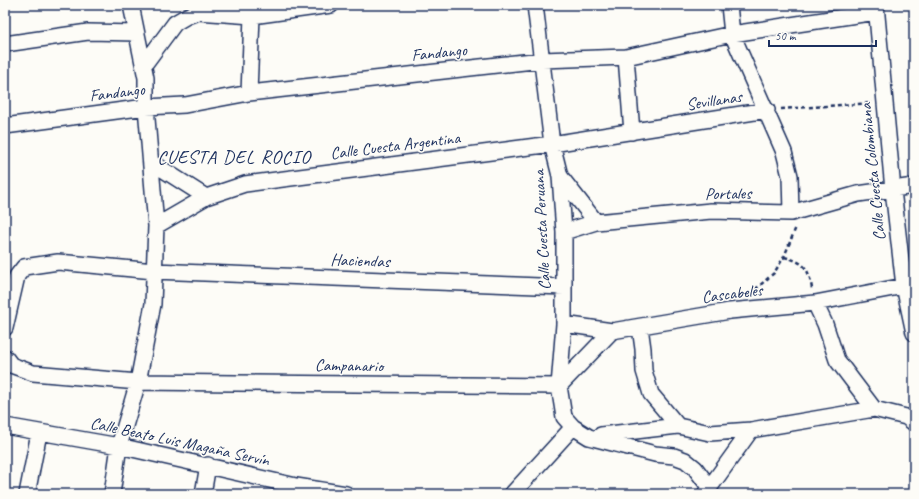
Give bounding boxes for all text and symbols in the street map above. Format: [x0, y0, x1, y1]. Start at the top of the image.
scale bar [769, 22, 876, 48]
text: 50 m [775, 28, 797, 44]
street label: Fandango [410, 39, 469, 66]
street label: Fandango [88, 79, 147, 106]
street label: Sevillanas [685, 86, 744, 115]
street label: Calle Cuesta Colombiana [855, 101, 890, 242]
street label: Calle Cuesta Argentina [329, 127, 462, 164]
district label: CUESTA DEL ROCIO [157, 145, 312, 169]
street label: Calle Cuesta Peruana [528, 167, 555, 291]
street label: Portales [705, 183, 753, 204]
street label: Haciendas [330, 249, 392, 272]
street label: Cascabeles [700, 279, 765, 308]
street label: Campanario [315, 354, 385, 377]
street label: Calle Beato Luis Magaña Servín [88, 412, 273, 471]

